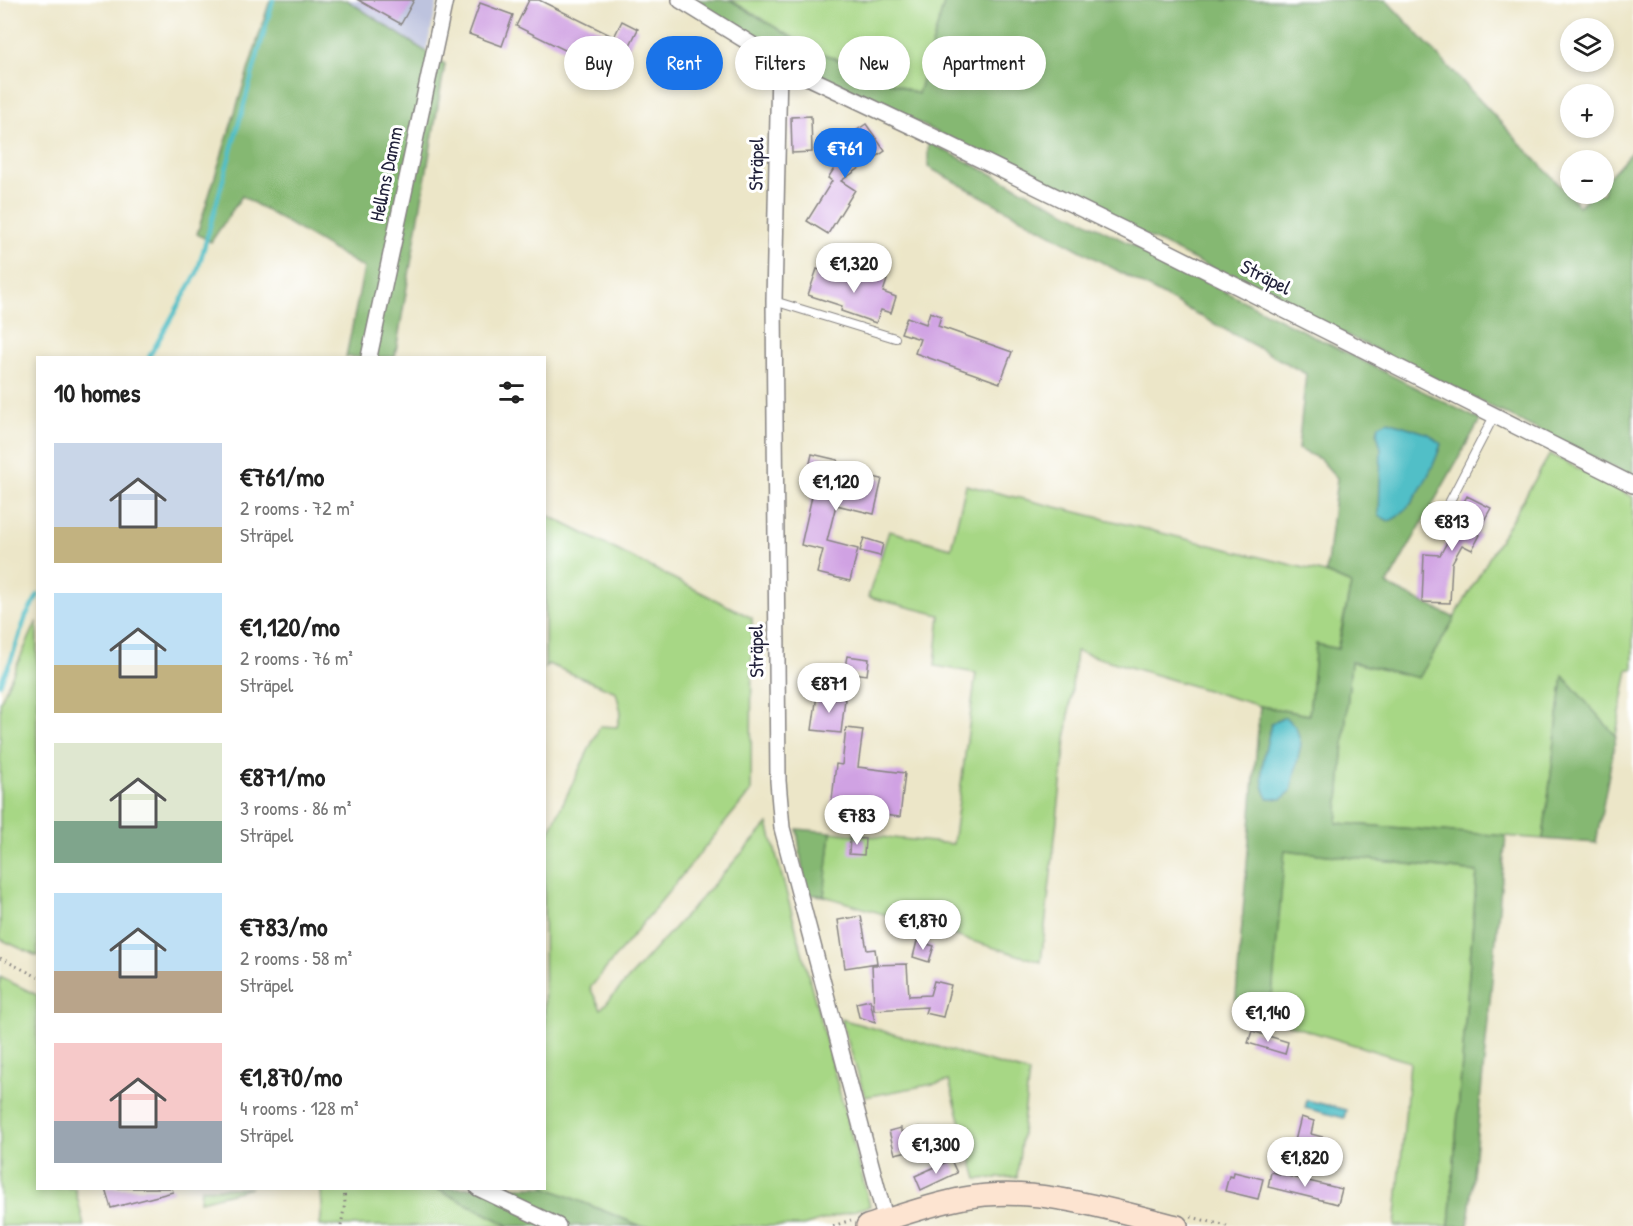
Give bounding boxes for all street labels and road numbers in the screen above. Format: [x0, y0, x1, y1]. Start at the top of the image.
street label: Hellms Damm [362, 124, 409, 224]
street label: Sträpel [742, 136, 769, 191]
street label: Sträpel [1236, 252, 1297, 301]
street label: Sträpel [742, 623, 769, 678]

